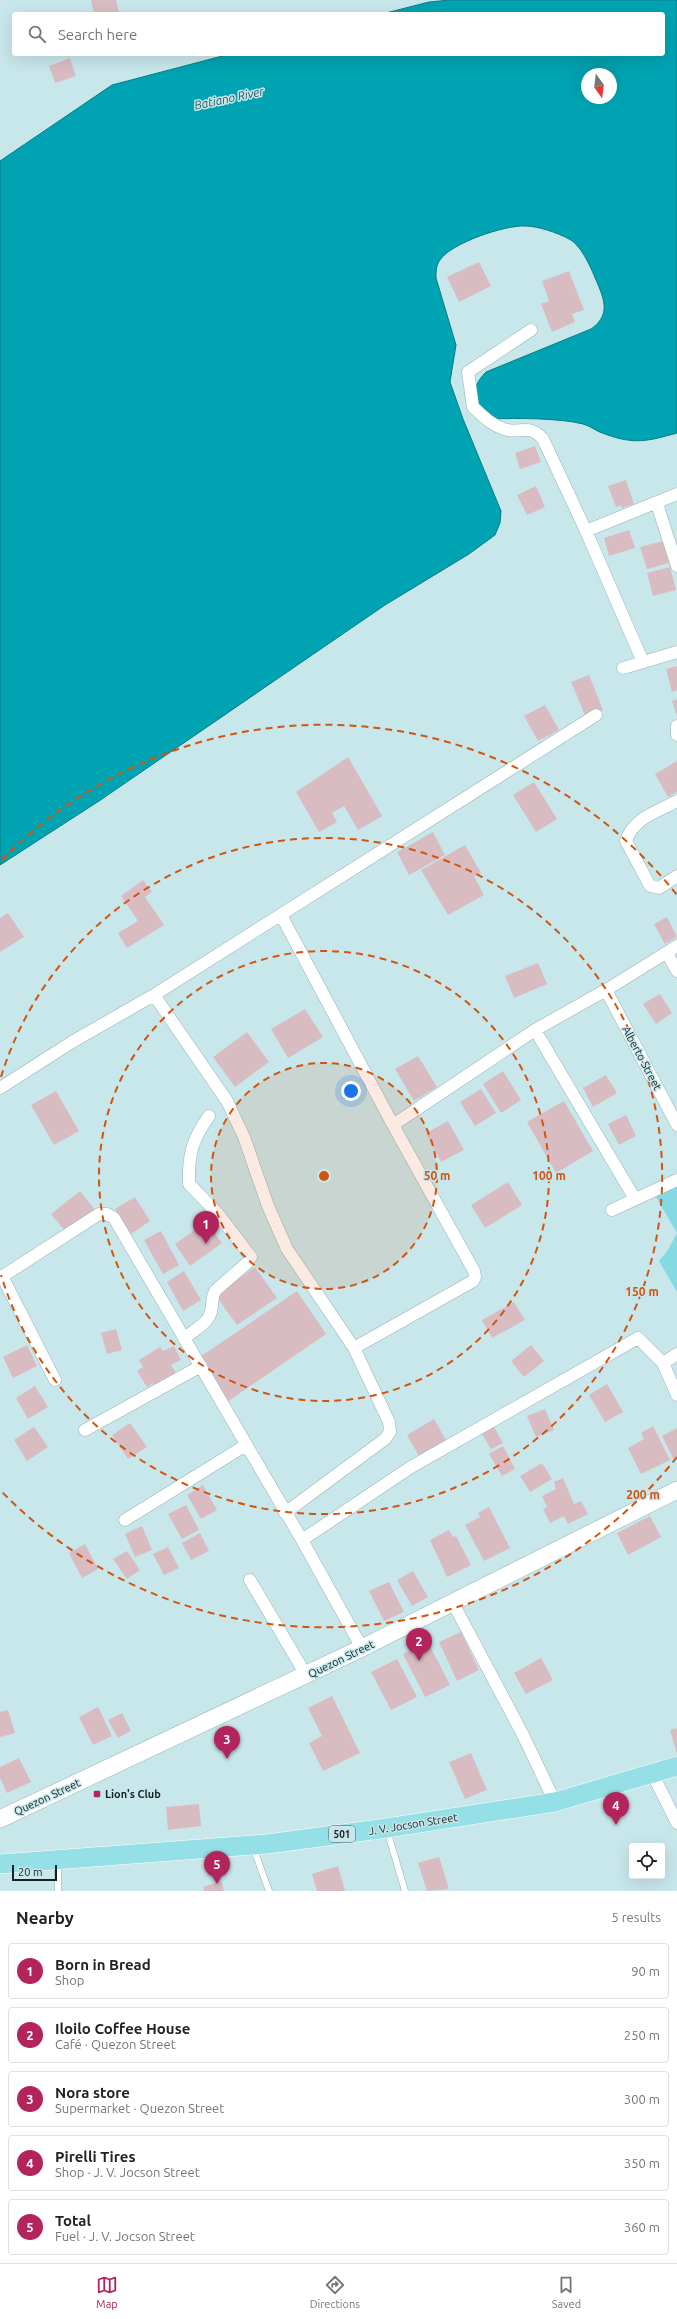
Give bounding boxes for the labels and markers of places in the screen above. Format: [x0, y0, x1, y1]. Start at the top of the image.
centre of rings [317, 1169, 331, 1183]
pin: 1 [193, 1211, 219, 1244]
pin: 2 [406, 1628, 432, 1661]
pin: 3 [214, 1726, 240, 1759]
place label: Lion's Club [105, 1788, 161, 1800]
marker: Lion's Club [92, 1789, 102, 1799]
pin: 4 [603, 1792, 629, 1825]
pin: 5 [204, 1851, 230, 1884]

